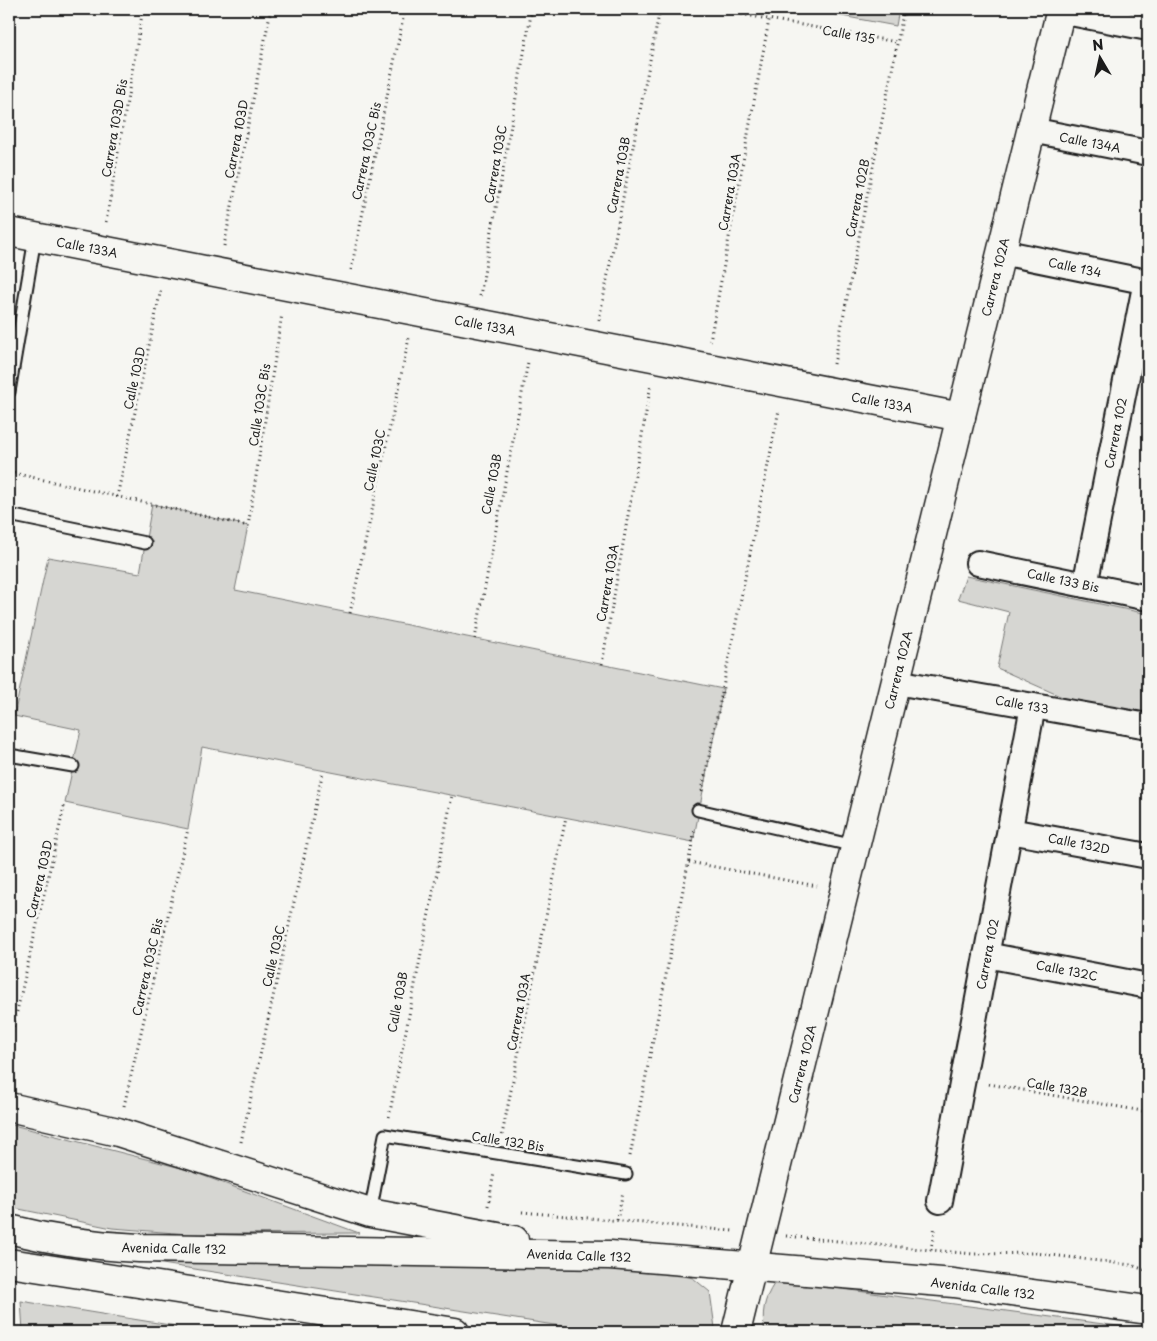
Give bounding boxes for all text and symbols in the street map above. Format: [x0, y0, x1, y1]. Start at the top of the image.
street label: Calle 135 [821, 20, 877, 48]
north arrow [1074, 32, 1124, 82]
text: N [1091, 33, 1105, 56]
street label: Carrera 103D Bis [96, 77, 132, 179]
street label: Carrera 103D [220, 98, 252, 180]
street label: Carrera 103C Bis [347, 100, 385, 202]
street label: Carrera 103C [479, 123, 511, 205]
street label: Calle 134A [1058, 127, 1122, 157]
street label: Carrera 103B [602, 135, 634, 215]
street label: Carrera 103A [713, 151, 745, 232]
street label: Carrera 102B [841, 157, 873, 239]
street label: Calle 133A [55, 232, 119, 262]
street label: Carrera 102A [977, 236, 1013, 318]
street label: Calle 134 [1047, 253, 1103, 281]
street label: Calle 133A [453, 310, 517, 340]
street label: Calle 103D [119, 345, 149, 411]
street label: Calle 103C Bis [244, 362, 275, 448]
street label: Calle 133A [850, 387, 914, 417]
street label: Carrera 102 [1099, 396, 1131, 470]
street label: Calle 103C [359, 427, 389, 493]
street label: Calle 103B [476, 452, 506, 516]
street label: Carrera 103A [591, 542, 623, 623]
street label: Calle 133 Bis [1025, 564, 1101, 597]
street label: Carrera 102A [880, 629, 916, 711]
street label: Calle 133 [994, 690, 1050, 718]
street label: Calle 132D [1046, 828, 1112, 858]
street label: Carrera 103D [21, 838, 57, 920]
street label: Carrera 103C Bis [127, 916, 167, 1018]
street label: Carrera 102 [971, 917, 1003, 991]
street label: Calle 103C [257, 923, 289, 989]
street label: Calle 132C [1035, 955, 1099, 985]
street label: Calle 103B [382, 970, 412, 1034]
street label: Carrera 103A [502, 971, 534, 1052]
street label: Carrera 102A [784, 1023, 820, 1105]
street label: Calle 132B [1025, 1073, 1089, 1101]
street label: Calle 132 Bis [470, 1126, 546, 1156]
street label: Avenida Calle 132 [121, 1238, 227, 1258]
street label: Avenida Calle 132 [526, 1244, 632, 1266]
street label: Avenida Calle 132 [930, 1273, 1036, 1303]

